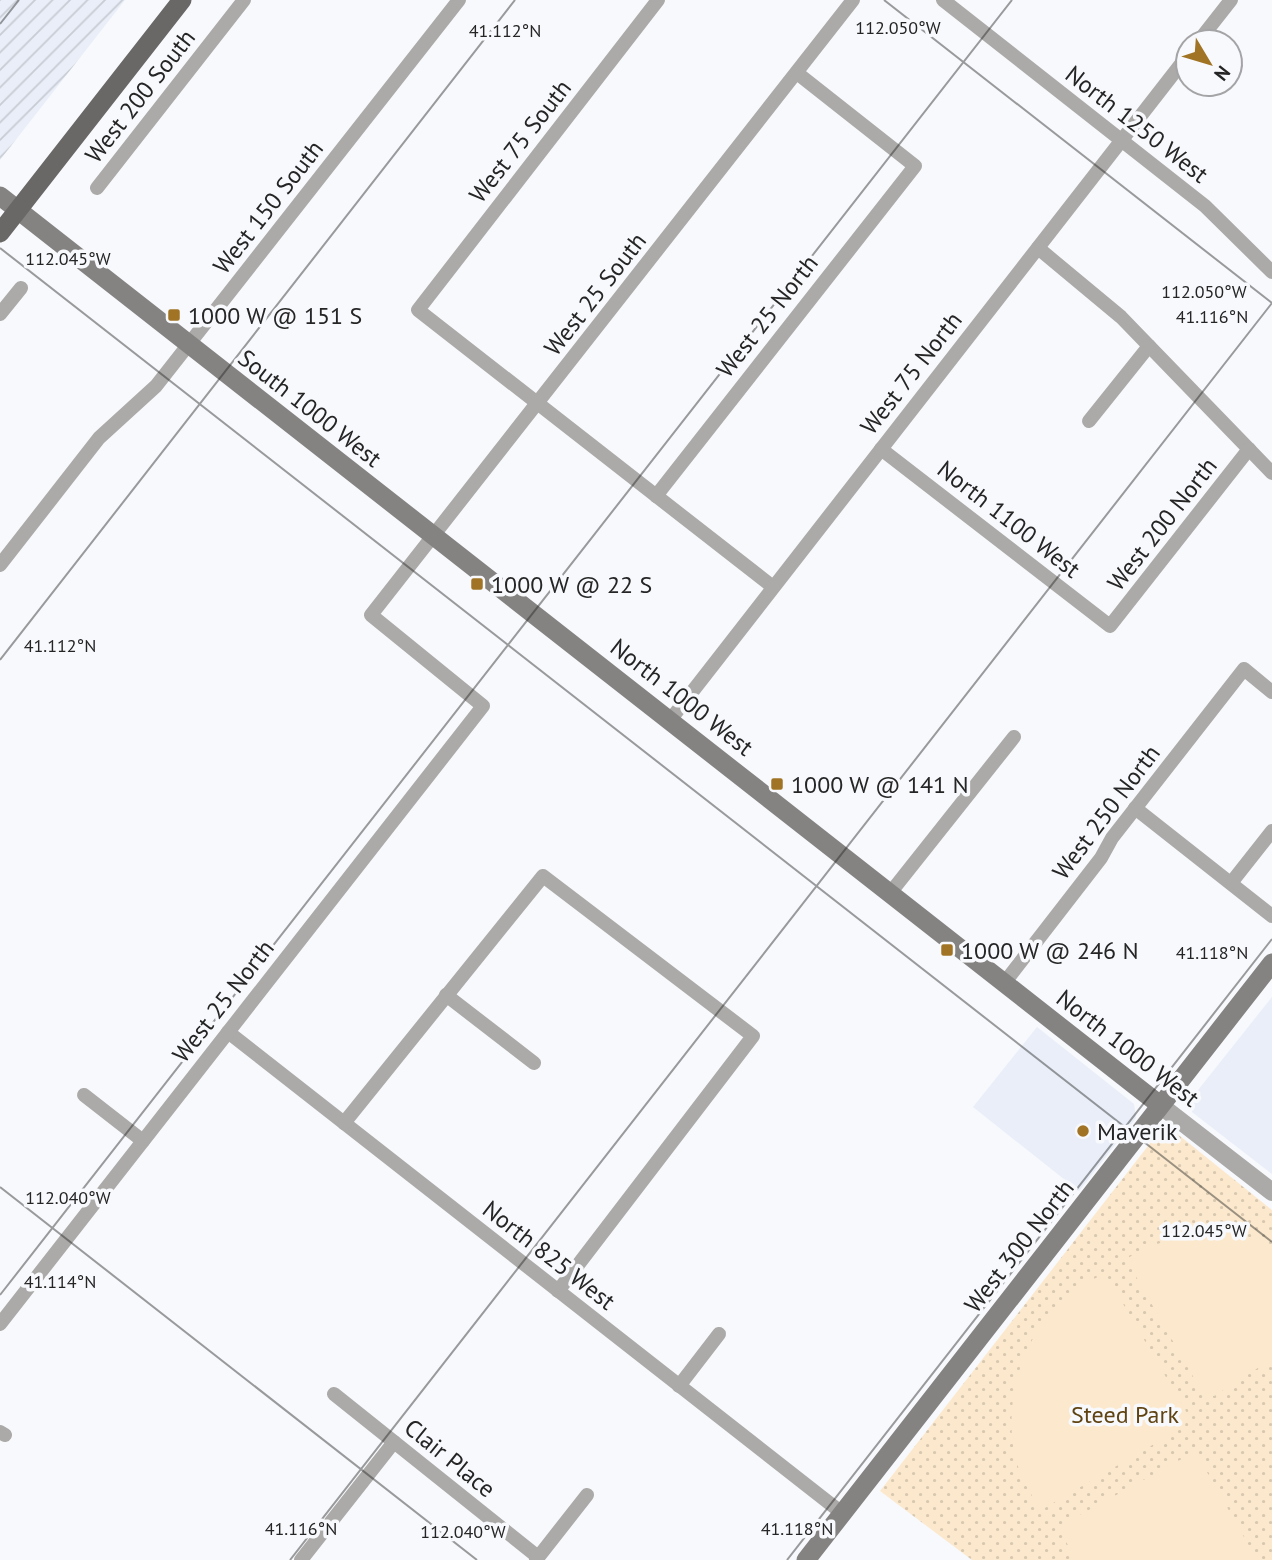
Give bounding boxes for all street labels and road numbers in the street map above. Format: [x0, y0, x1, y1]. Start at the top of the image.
street label: West 200 South [78, 23, 202, 169]
street label: North 1250 West [1059, 58, 1215, 190]
street label: West 75 South [462, 73, 578, 209]
street label: West 150 South [206, 134, 330, 280]
street label: West 25 South [537, 226, 653, 362]
street label: West 25 North [709, 248, 825, 384]
street label: West 75 North [853, 305, 969, 441]
street label: South 1000 West [232, 342, 388, 474]
street label: West 200 North [1100, 451, 1224, 597]
street label: North 1100 West [931, 453, 1087, 585]
street label: North 1000 West [604, 631, 760, 763]
street label: West 250 North [1045, 739, 1167, 885]
street label: West 25 North [165, 933, 281, 1069]
street label: North 1000 West [1050, 982, 1206, 1114]
street label: West 300 North [957, 1173, 1081, 1319]
street label: North 825 West [476, 1194, 622, 1316]
street label: Clair Place [398, 1412, 502, 1504]

